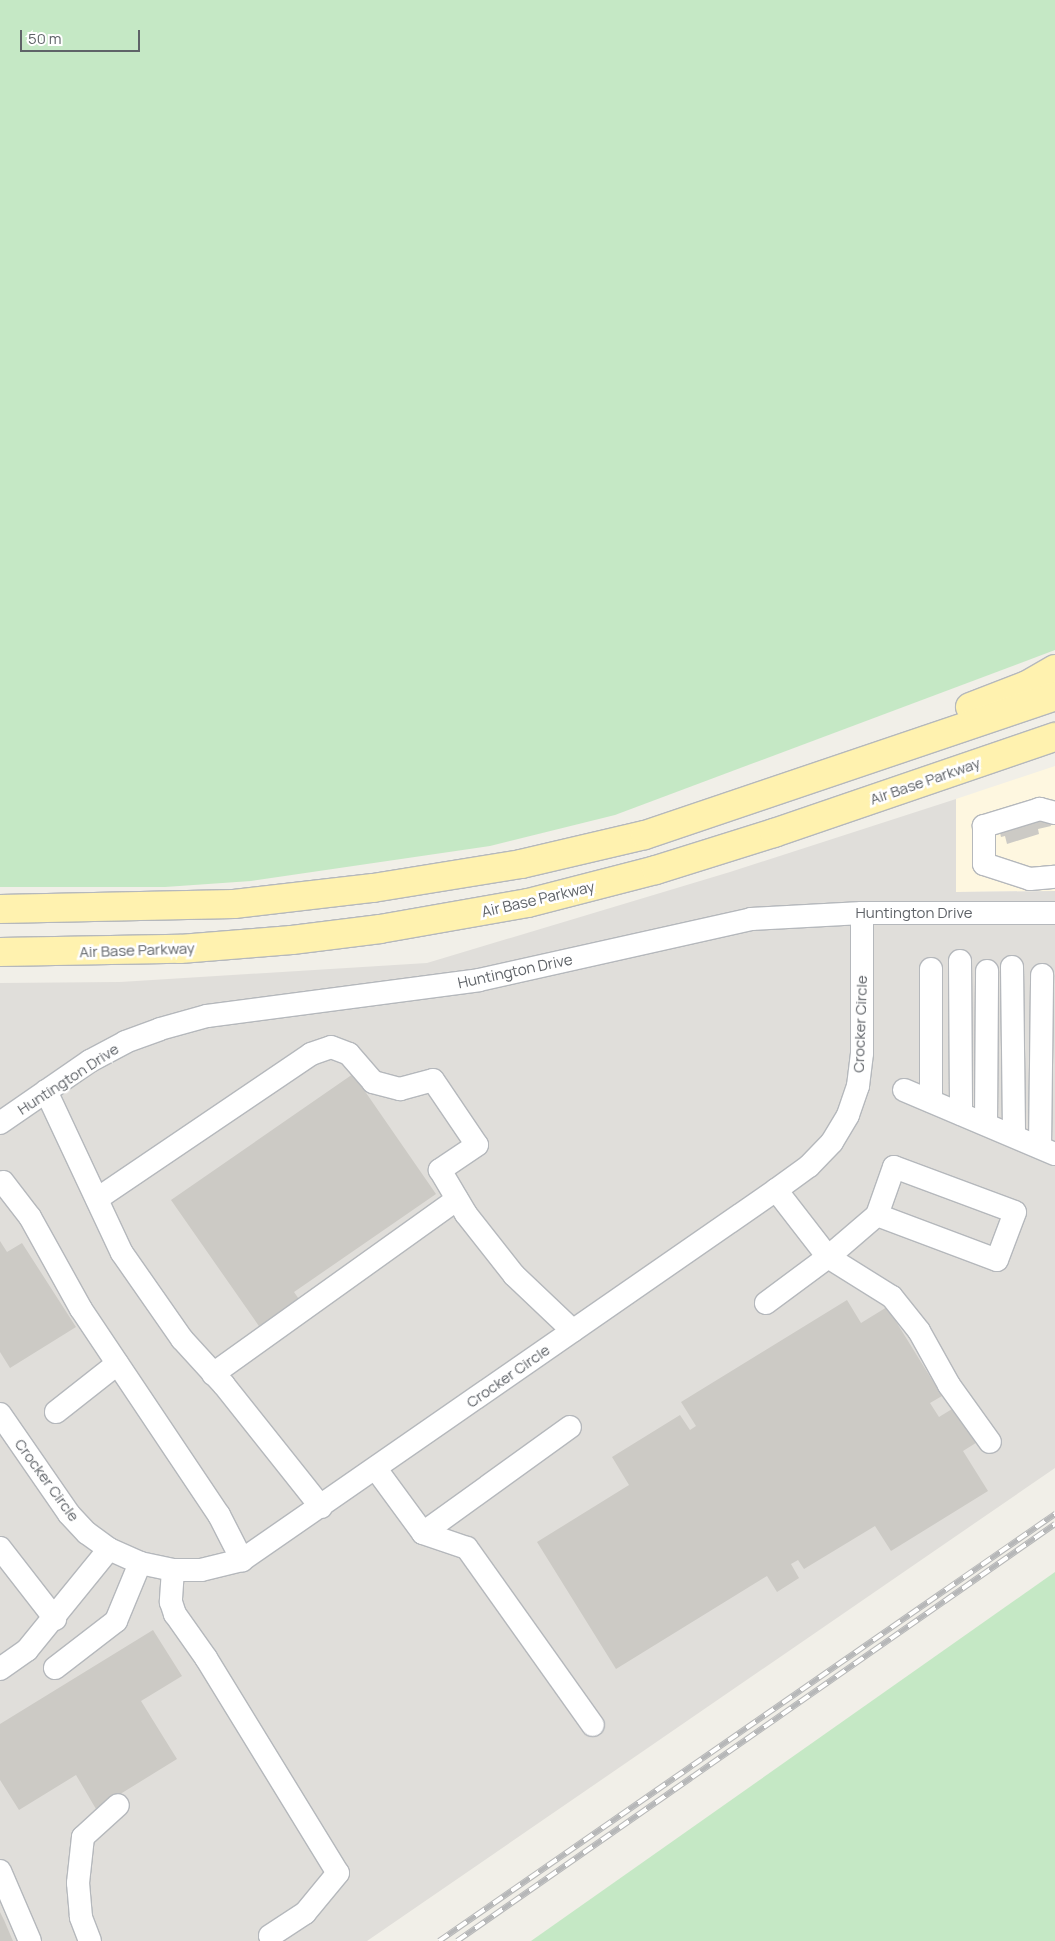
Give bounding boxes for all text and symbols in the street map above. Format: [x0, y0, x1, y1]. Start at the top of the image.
scale bar [22, 20, 142, 52]
text: 50 m [28, 28, 62, 49]
street label: Air Base Parkway [868, 754, 982, 808]
street label: Air Base Parkway [480, 877, 596, 921]
street label: Huntington Drive [856, 904, 972, 922]
street label: Air Base Parkway [79, 939, 195, 961]
street label: Huntington Drive [456, 950, 574, 992]
street label: Crocker Circle [849, 975, 871, 1073]
street label: Huntington Drive [14, 1040, 122, 1118]
street label: Crocker Circle [463, 1341, 553, 1411]
street label: Crocker Circle [11, 1435, 83, 1525]

